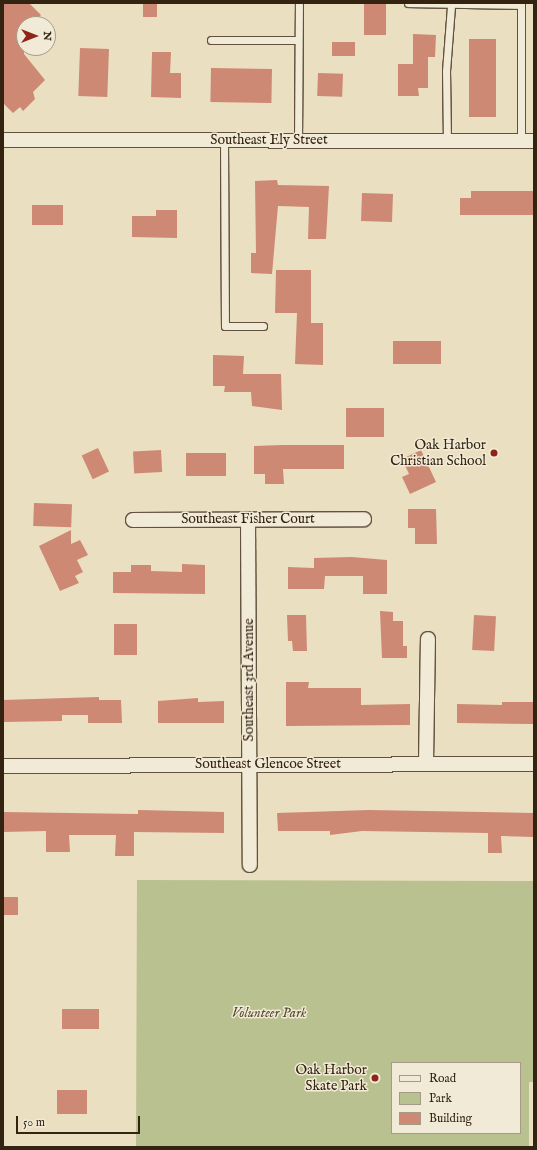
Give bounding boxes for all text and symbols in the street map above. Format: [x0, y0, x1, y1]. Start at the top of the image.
north arrow [16, 16, 56, 56]
text: N [40, 31, 54, 41]
street label: Southeast Ely Street [210, 132, 328, 148]
place label: Oak Harbor Christian School [390, 437, 486, 470]
marker: Oak Harbor Christian School [489, 448, 499, 458]
street label: Southeast Fisher Court [181, 511, 315, 527]
street label: Southeast 3rd Avenue [241, 618, 257, 742]
street label: Southeast Glencoe Street [195, 756, 341, 772]
park label: Volunteer Park [232, 1005, 306, 1021]
place label: Oak Harbor Skate Park [295, 1062, 367, 1094]
legend [391, 1062, 521, 1134]
text: Road [429, 1071, 456, 1086]
marker: Oak Harbor Skate Park [370, 1073, 380, 1083]
text: Park [429, 1091, 452, 1106]
scale bar [18, 1108, 142, 1134]
text: Building [429, 1111, 472, 1126]
text: 50 m [23, 1115, 45, 1130]

